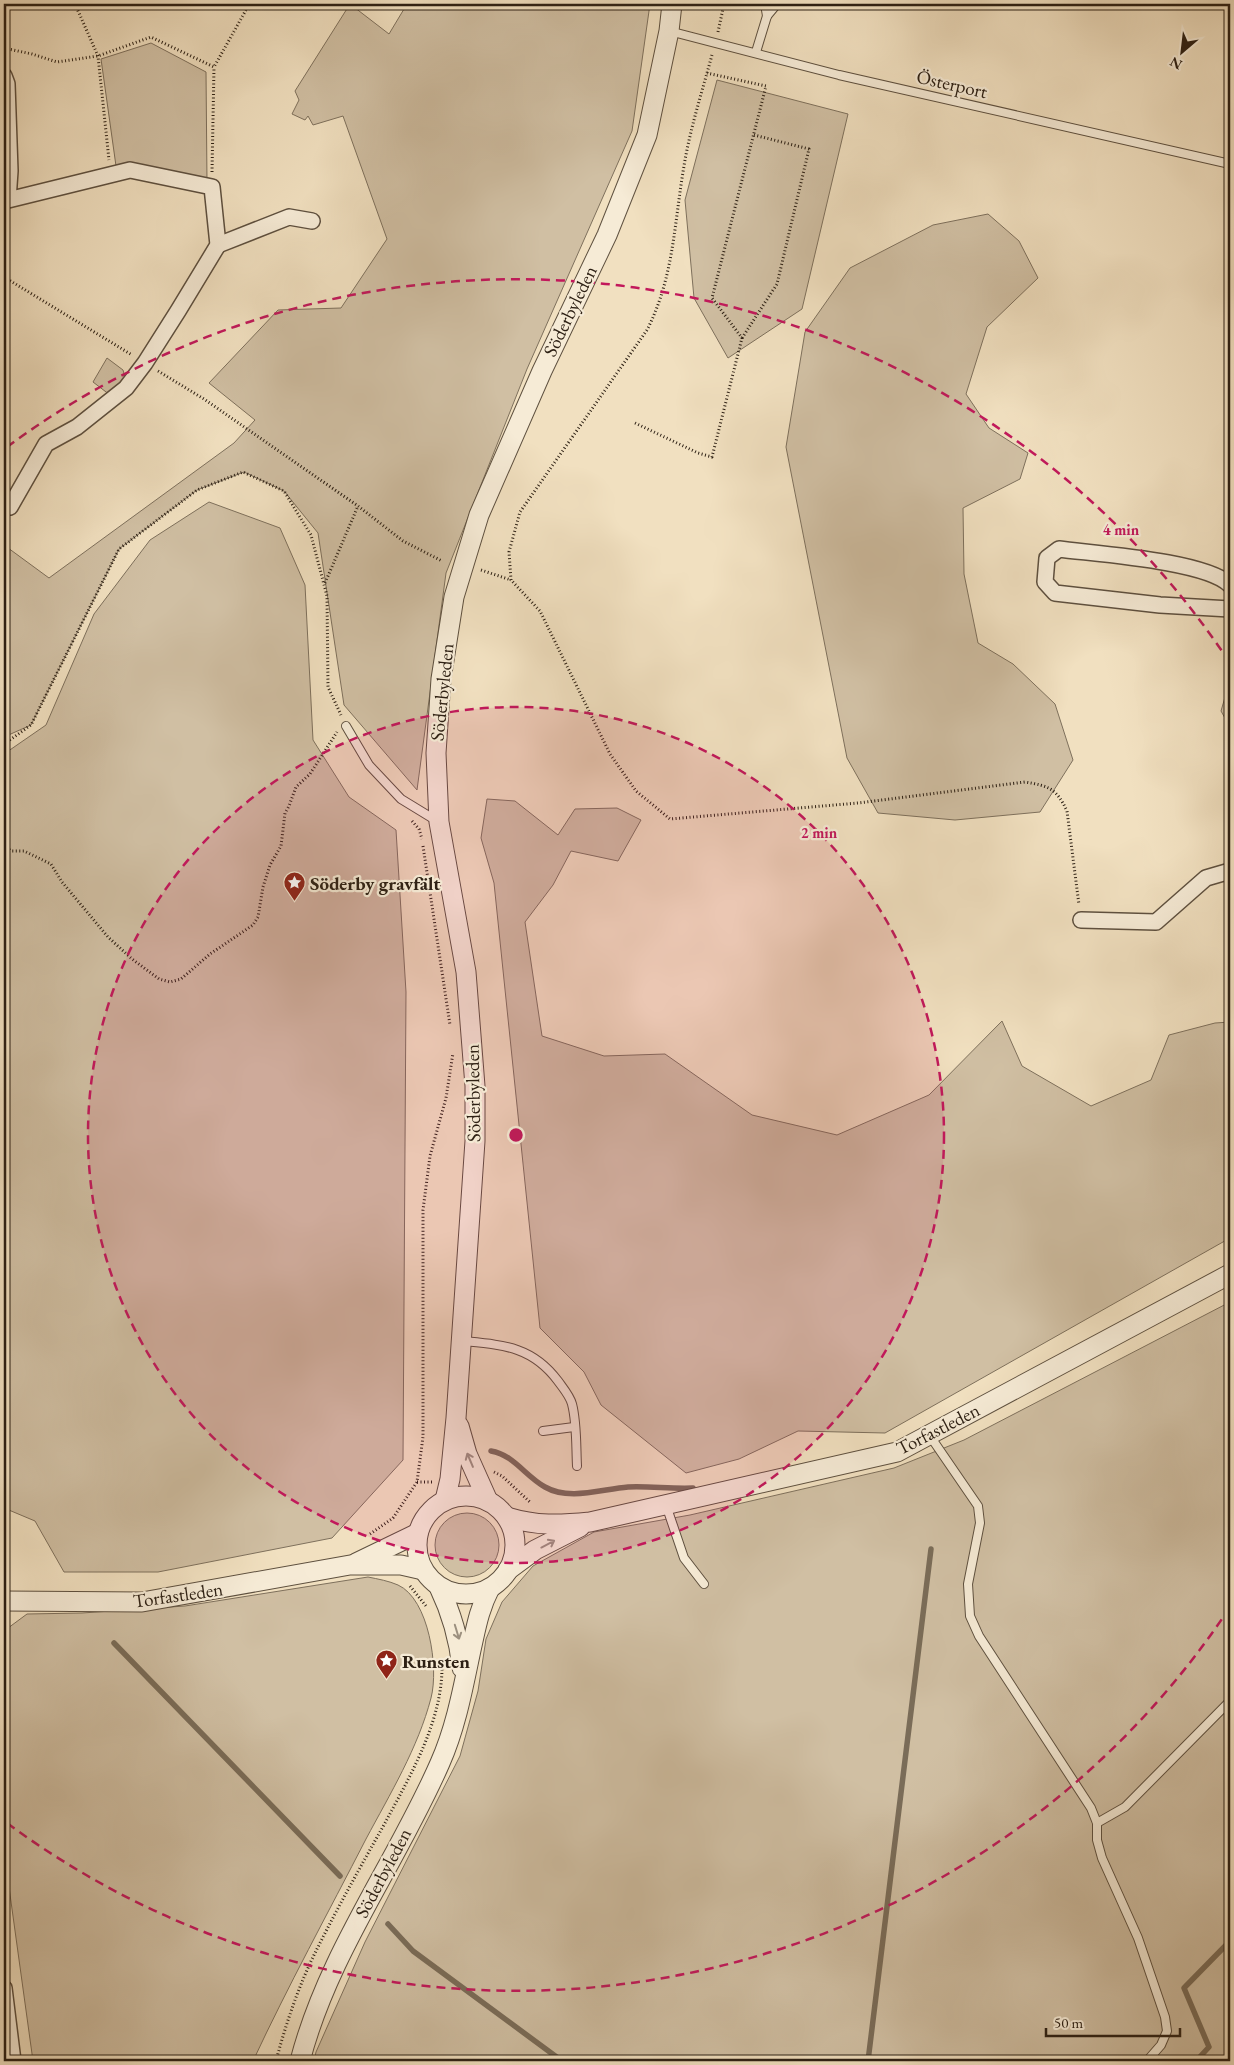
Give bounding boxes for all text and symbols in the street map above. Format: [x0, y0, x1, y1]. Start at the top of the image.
north arrow [1156, 28, 1206, 78]
text: N [1166, 53, 1185, 74]
street label: Österport [914, 64, 990, 104]
street label: Söderbyleden [537, 261, 603, 361]
text: 4 min [1103, 520, 1140, 539]
street label: Söderbyleden [424, 642, 460, 742]
text: 2 min [801, 823, 838, 842]
place icon: Söderby gravfält [282, 871, 306, 902]
place label: Söderby gravfält [310, 871, 440, 896]
street label: Söderbyleden [460, 1044, 486, 1142]
centre of rings [507, 1126, 525, 1144]
street label: Torfastleden [892, 1397, 984, 1461]
one-way arrow [464, 1453, 474, 1468]
one-way arrow [540, 1538, 554, 1548]
street label: Torfastleden [131, 1576, 225, 1614]
one-way arrow [452, 1623, 462, 1639]
place icon: Runsten [374, 1649, 398, 1680]
place label: Runsten [402, 1649, 470, 1674]
street label: Söderbyleden [349, 1824, 417, 1922]
scale bar [1046, 2005, 1180, 2037]
text: 50 m [1054, 2013, 1083, 2032]

